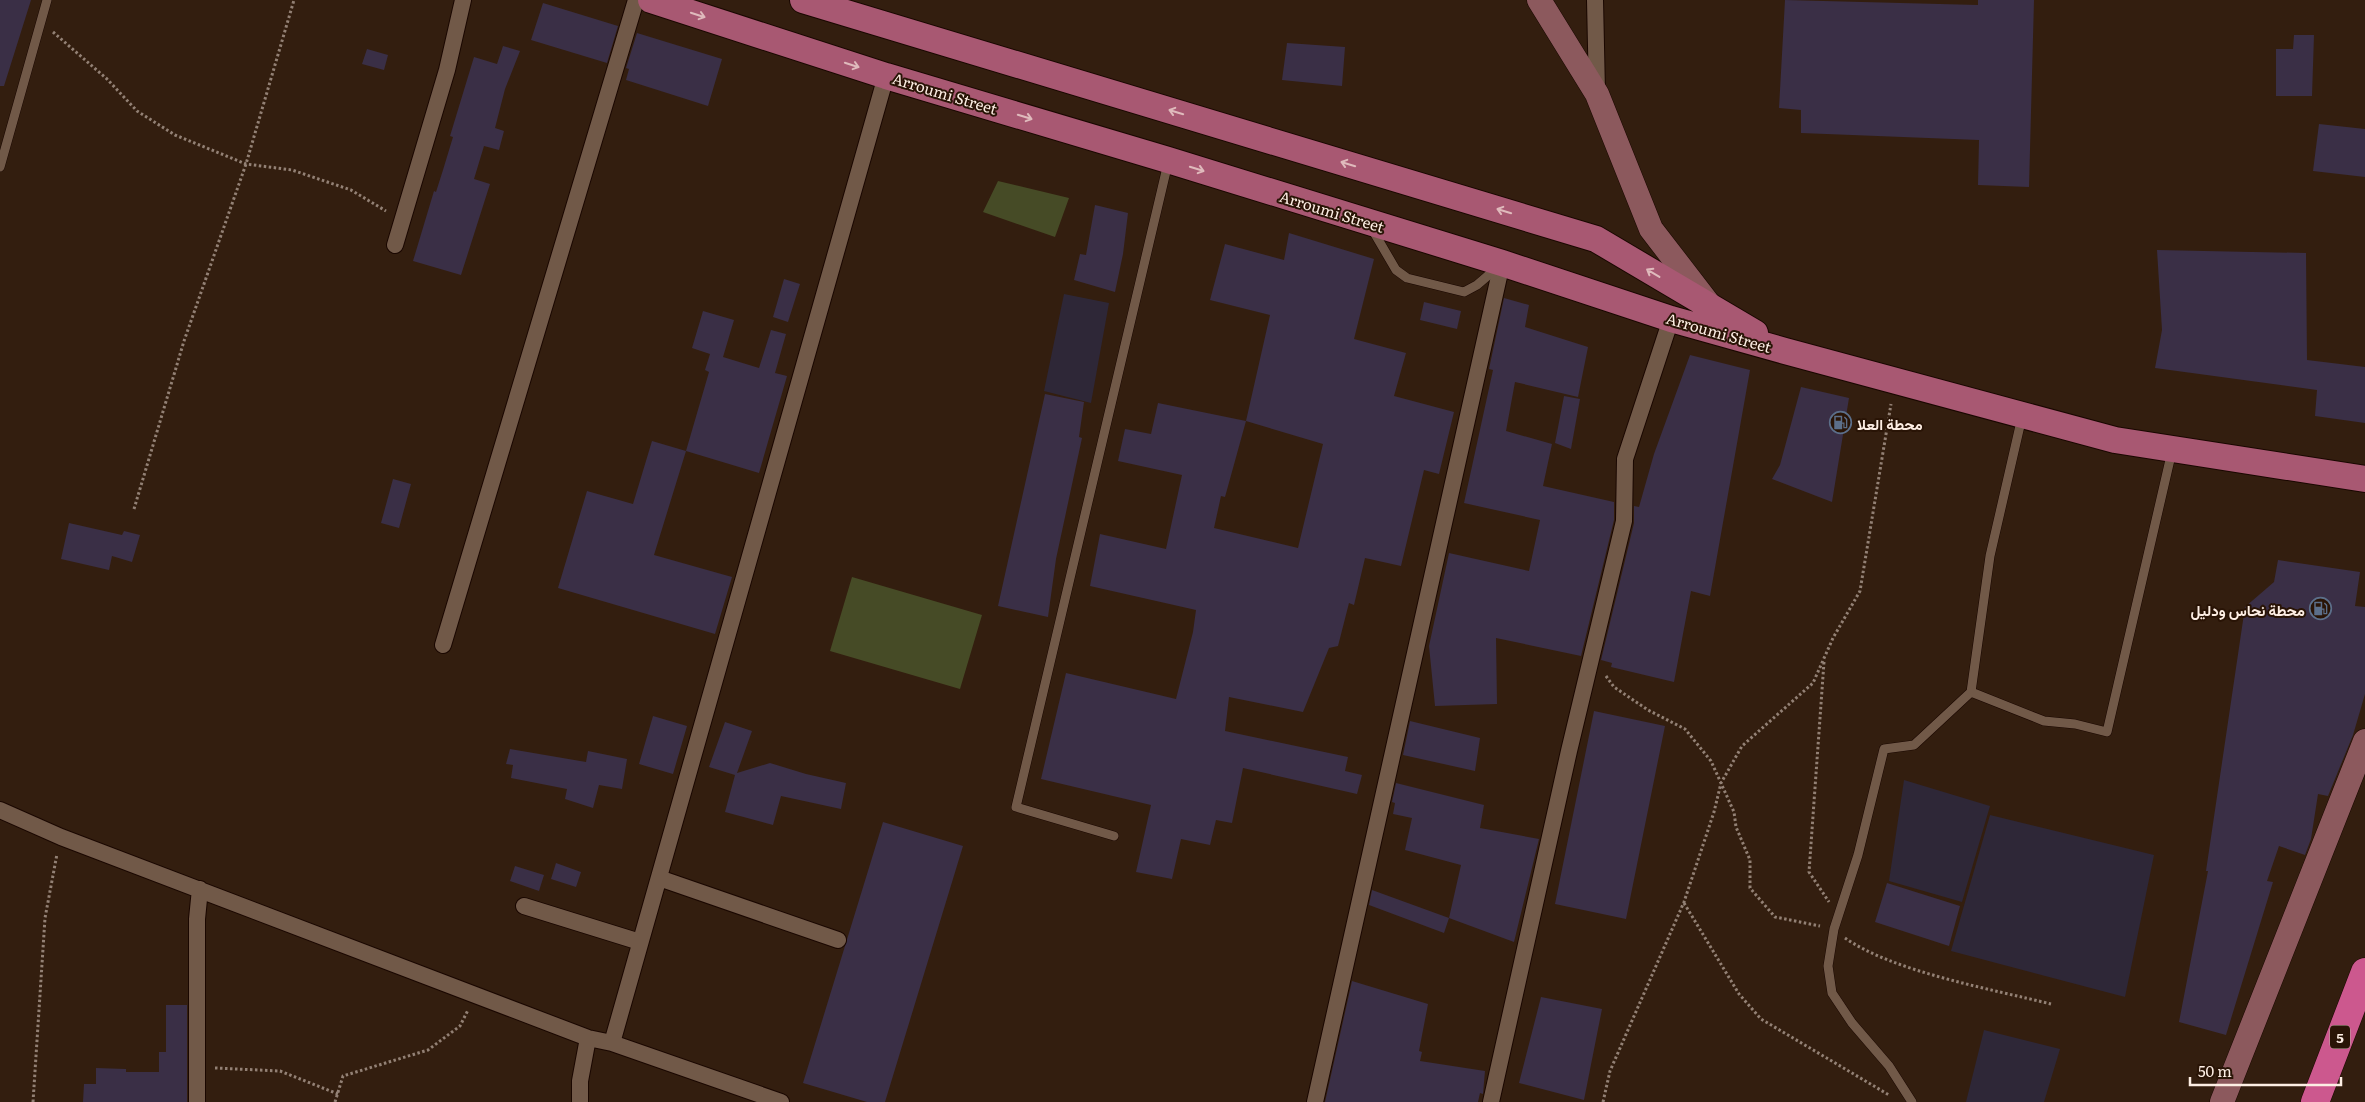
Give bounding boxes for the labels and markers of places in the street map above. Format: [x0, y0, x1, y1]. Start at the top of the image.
fuel station icon: محطة العلا [1829, 411, 1853, 435]
place label: محطة العلا [1857, 412, 1923, 435]
fuel station icon: محطة نحاس ودليل [2309, 597, 2333, 621]
place label: محطة نحاس ودليل [2191, 598, 2305, 621]

